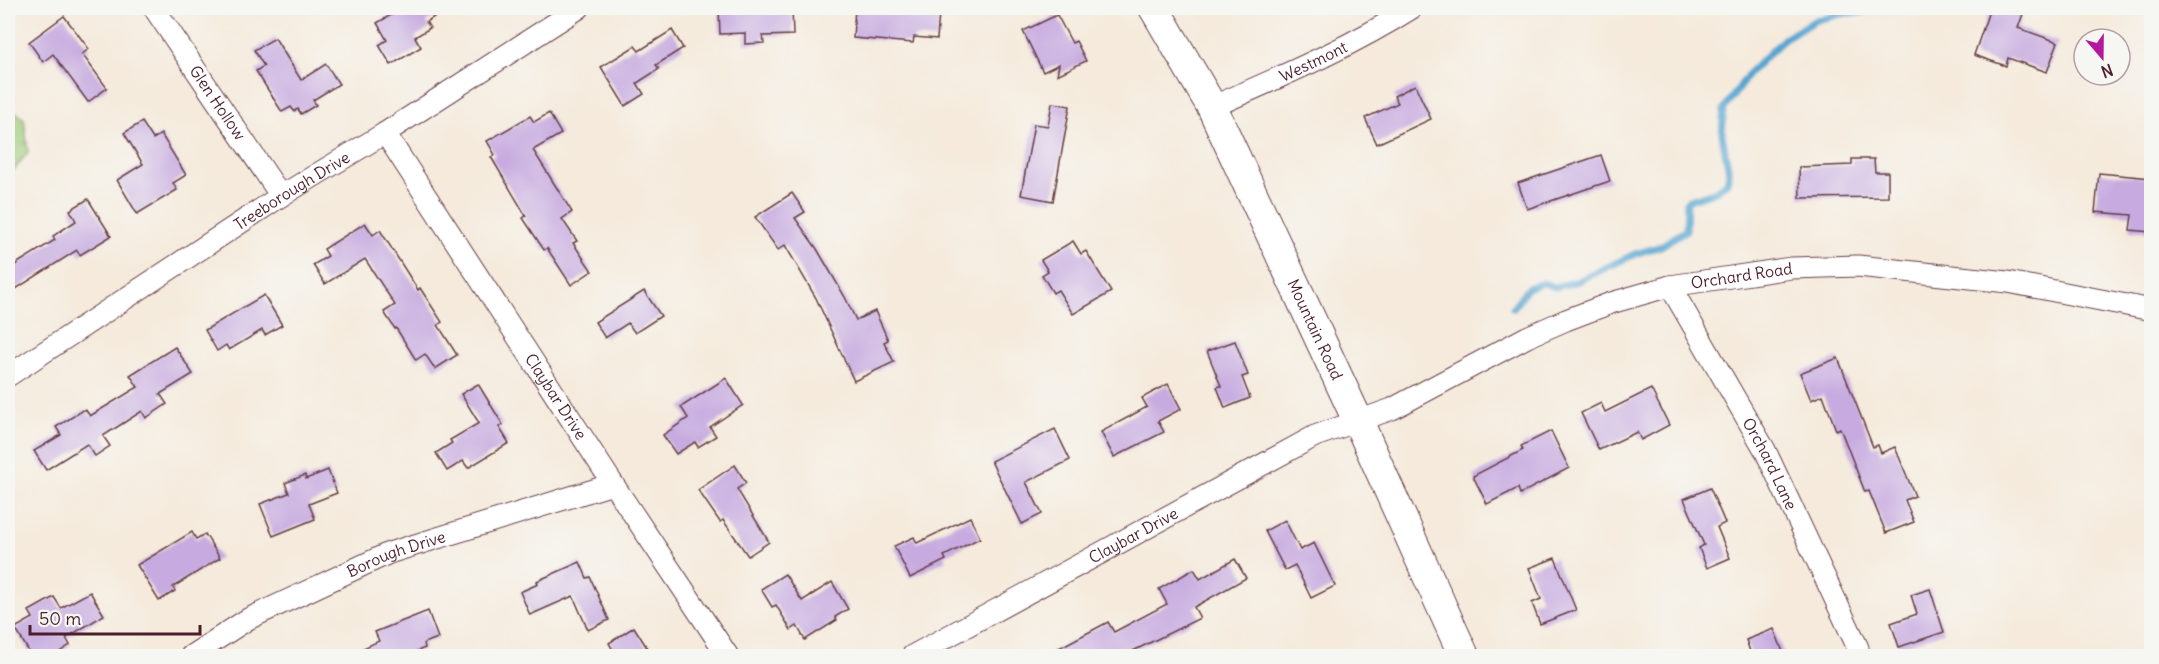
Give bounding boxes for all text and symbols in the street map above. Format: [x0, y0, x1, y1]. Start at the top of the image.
north arrow [2072, 27, 2132, 87]
street label: Westmont [1276, 36, 1351, 86]
text: N [2099, 60, 2116, 82]
street label: Glen Hollow [185, 61, 250, 144]
street label: Treeborough Drive [230, 147, 353, 234]
street label: Orchard Road [1689, 258, 1794, 293]
street label: Mountain Road [1283, 276, 1347, 383]
street label: Claybar Drive [521, 350, 591, 443]
street label: Orchard Lane [1738, 414, 1802, 513]
street label: Claybar Drive [1085, 503, 1181, 568]
street label: Borough Drive [343, 526, 448, 581]
scale bar [30, 598, 200, 636]
text: 50 m [39, 607, 81, 630]

